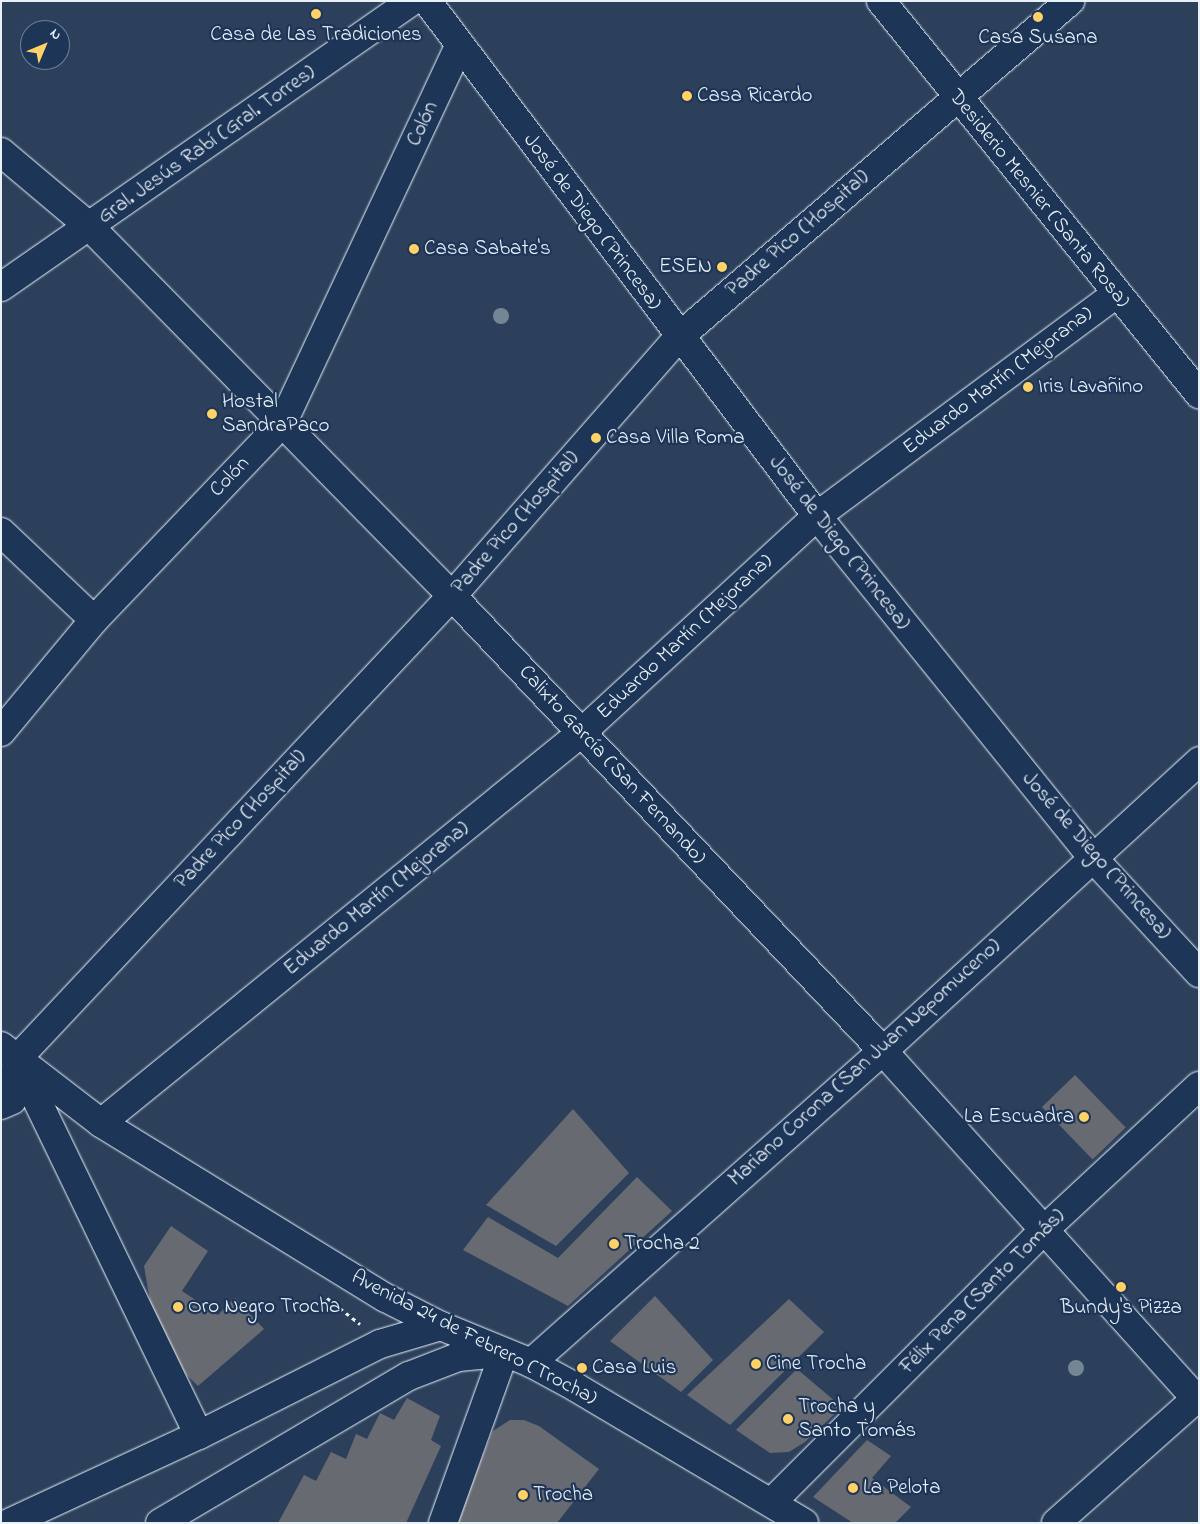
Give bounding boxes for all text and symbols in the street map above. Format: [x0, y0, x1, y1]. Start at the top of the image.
marker: Casa de Las Tradiciones [310, 8, 322, 20]
marker: Casa Susana [1032, 11, 1044, 23]
north arrow [20, 20, 70, 70]
place label: Casa de Las Tradiciones [210, 22, 422, 48]
text: N [44, 24, 66, 46]
place label: Casa Susana [978, 25, 1098, 51]
street label: Gral. Jesús Rabí (Gral. Torres) [93, 60, 321, 230]
place label: Casa Ricardo [697, 83, 812, 109]
street label: Desiderio Mesnier (Santa Rosa) [943, 85, 1135, 313]
marker: Casa Ricardo [681, 90, 693, 102]
street label: Colón [402, 98, 444, 150]
street label: José de Diego (Princesa) [517, 129, 667, 315]
street label: Padre Pico (Hospital) [721, 165, 875, 303]
place label: Casa Sabate's [424, 236, 551, 262]
marker: Casa Sabate's [408, 243, 420, 255]
place label: ESEN [659, 254, 712, 280]
marker: ESEN [716, 261, 728, 273]
street label: Eduardo Martín (Mejorana) [898, 301, 1098, 461]
place label: Iris Lavañino [1038, 374, 1143, 400]
marker: Iris Lavañino [1022, 381, 1034, 393]
place label: Hostal SandraPaco [222, 389, 329, 439]
marker: Hostal SandraPaco [206, 408, 218, 420]
place label: Casa Villa Roma [606, 425, 745, 451]
marker: Casa Villa Roma [590, 432, 602, 444]
street label: Padre Pico (Hospital) [447, 446, 585, 600]
street label: Colón [205, 451, 255, 503]
street label: José de Diego (Princesa) [763, 451, 915, 635]
street label: Eduardo Martín (Mejorana) [592, 549, 778, 725]
street label: Calixto García (San Fernando) [513, 660, 711, 870]
street label: Padre Pico (Hospital) [170, 745, 312, 895]
street label: José de Diego (Princesa) [1016, 767, 1176, 945]
street label: Eduardo Martín (Mejorana) [279, 816, 475, 982]
street label: Mariano Corona (San Juan Nepomuceno) [724, 934, 1006, 1192]
place label: La Escuadra [964, 1104, 1074, 1130]
marker: La Escuadra [1078, 1111, 1090, 1123]
street label: Félix Pena (Santo Tomás) [895, 1204, 1071, 1380]
place label: Trocha 2 [624, 1231, 700, 1257]
marker: Trocha 2 [608, 1238, 620, 1250]
street label: Avenida 24 de Febrero (Trocha) [347, 1265, 601, 1411]
marker: Bundy's Pizza [1115, 1281, 1127, 1293]
place label: Oro Negro Trocha [188, 1294, 340, 1320]
place label: Bundy's Pizza [1060, 1295, 1182, 1321]
marker: Oro Negro Trocha [172, 1301, 184, 1313]
place label: Cine Trocha [766, 1351, 866, 1377]
place label: Casa Luis [592, 1355, 676, 1381]
marker: Cine Trocha [750, 1358, 762, 1370]
marker: Casa Luis [576, 1362, 588, 1374]
place label: Trocha y Santo Tomás [798, 1394, 916, 1444]
marker: Trocha y Santo Tomás [782, 1413, 794, 1425]
place label: La Pelota [863, 1475, 941, 1501]
place label: Trocha [533, 1482, 593, 1508]
marker: La Pelota [847, 1482, 859, 1494]
marker: Trocha [517, 1489, 529, 1501]

